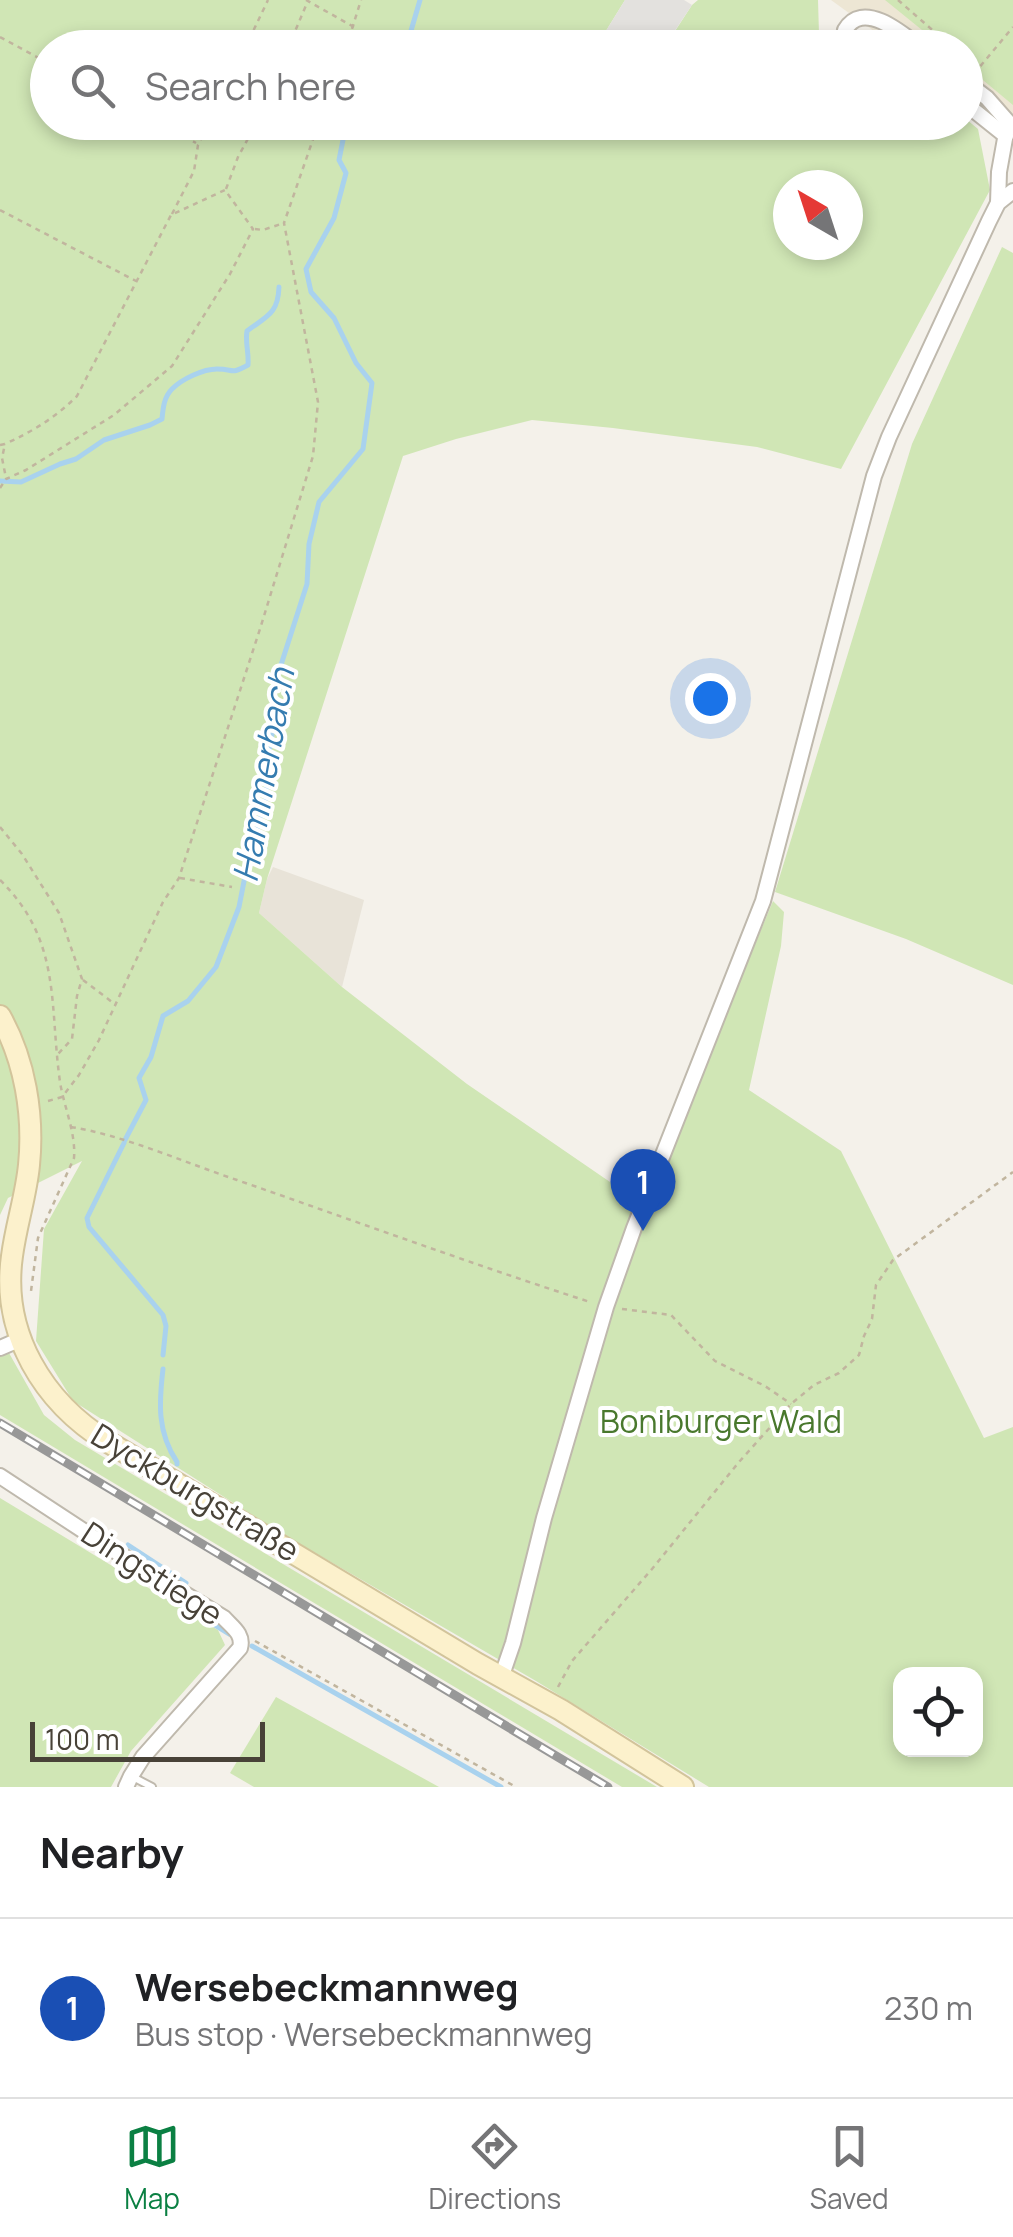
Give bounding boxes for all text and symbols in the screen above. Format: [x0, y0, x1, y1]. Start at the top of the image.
search box [30, 30, 983, 140]
icon: search [65, 58, 120, 113]
text: Search here [145, 59, 356, 111]
north arrow [773, 170, 863, 260]
water label: Hammerbach [221, 663, 306, 885]
your location [685, 673, 736, 724]
pin: 1 [610, 1148, 676, 1231]
park label: Boniburger Wald [600, 1399, 842, 1443]
street label: Dyckburgstraße [83, 1413, 308, 1572]
street label: Dingstiege [73, 1511, 232, 1635]
map controls [893, 1667, 983, 1757]
button: locate [893, 1667, 983, 1757]
scale bar [30, 1717, 265, 1762]
text: 100 m [45, 1720, 119, 1758]
text: Nearby [40, 1823, 184, 1881]
text: Wersebeckmannweg [135, 1960, 519, 2012]
text: 1 [65, 1986, 80, 2030]
text: 230 m [884, 1986, 973, 2030]
text: Bus stop · Wersebeckmannweg [135, 2012, 593, 2056]
tab: Map [124, 2119, 180, 2217]
tab: Directions [429, 2119, 561, 2217]
tab: Saved [810, 2119, 889, 2217]

